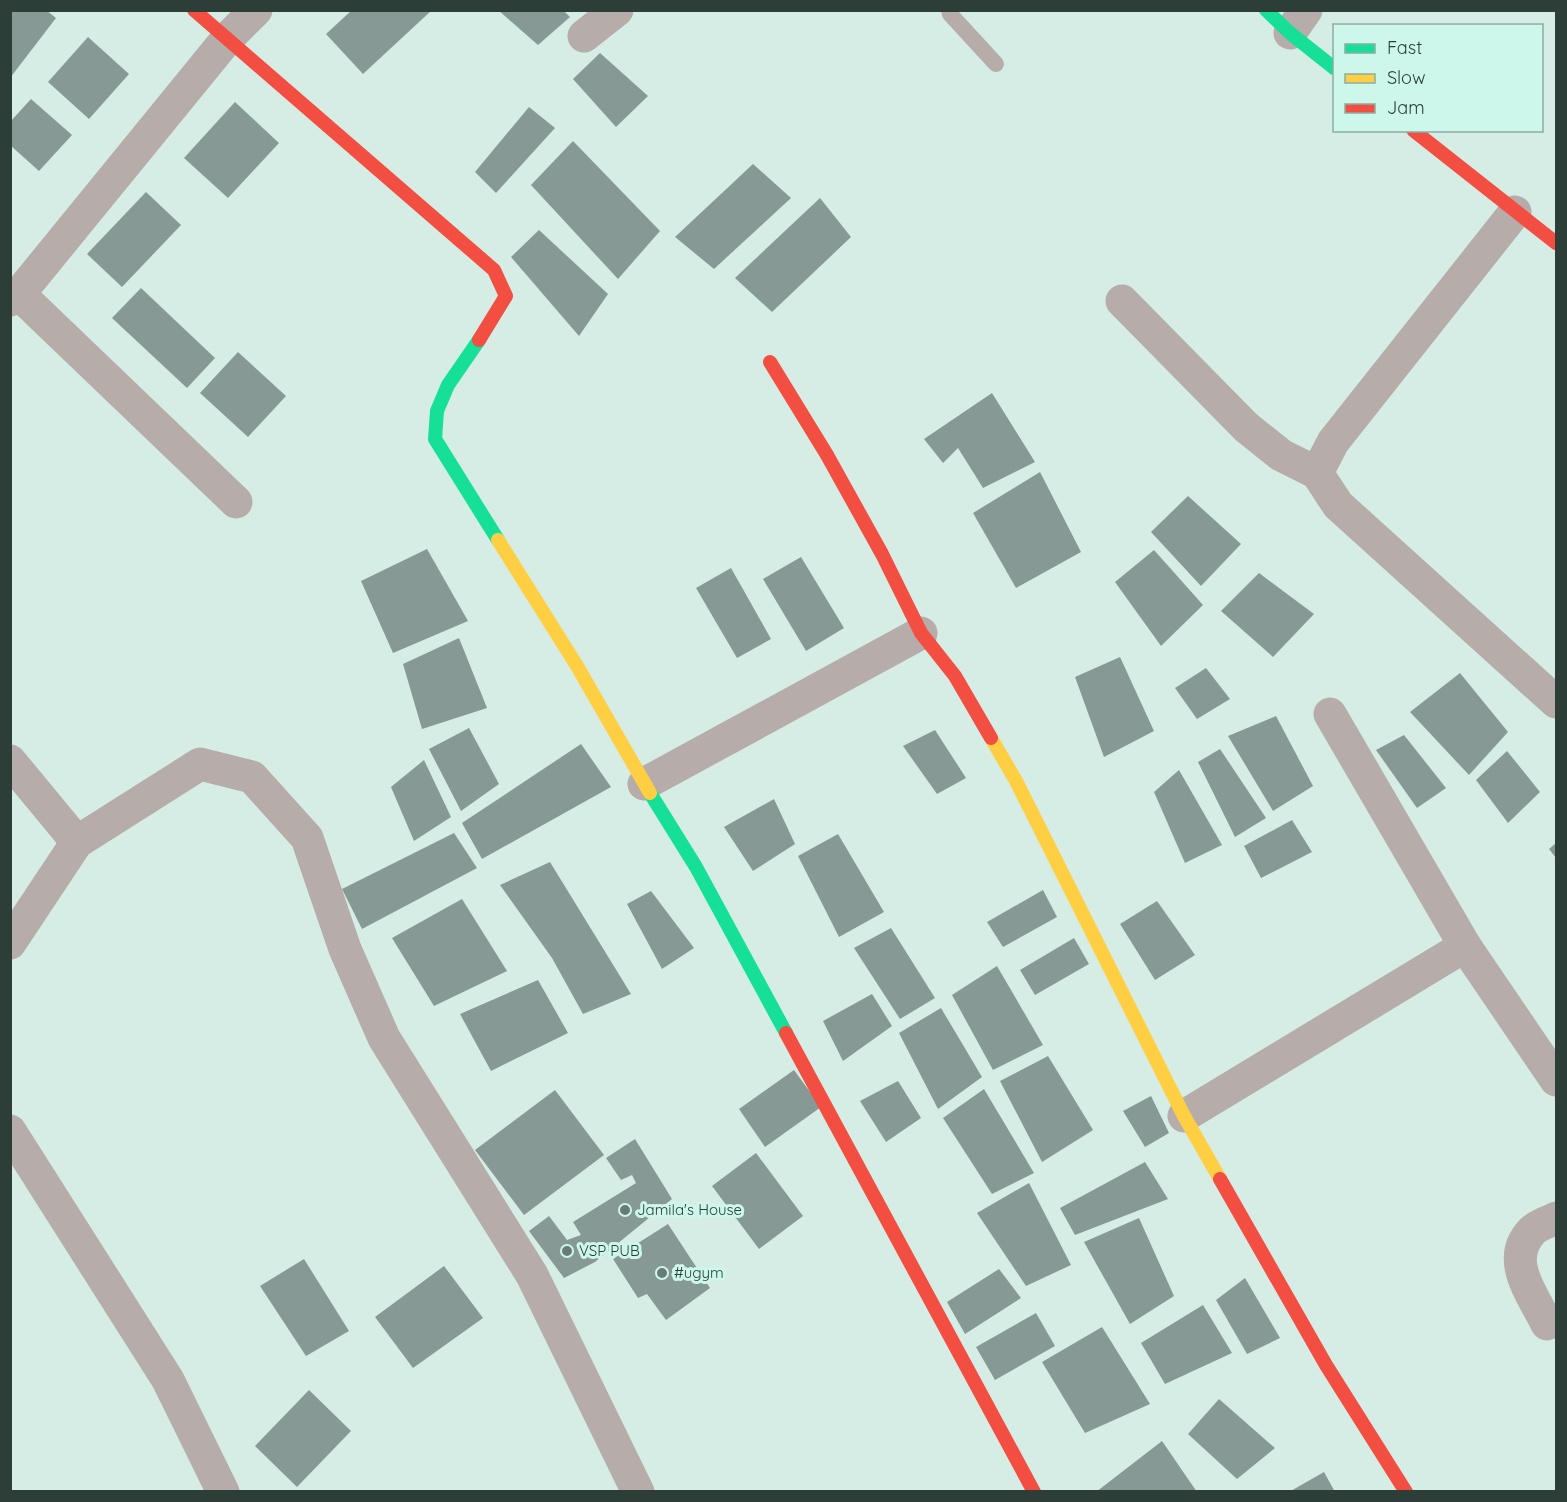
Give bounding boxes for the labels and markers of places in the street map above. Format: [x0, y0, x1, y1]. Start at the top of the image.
place label: Jamila's House [637, 1200, 742, 1219]
marker: Jamila's House [618, 1203, 632, 1217]
place label: VSP PUB [579, 1241, 640, 1260]
marker: VSP PUB [560, 1244, 574, 1258]
place label: #ugym [674, 1263, 724, 1282]
marker: #ugym [655, 1266, 669, 1280]

